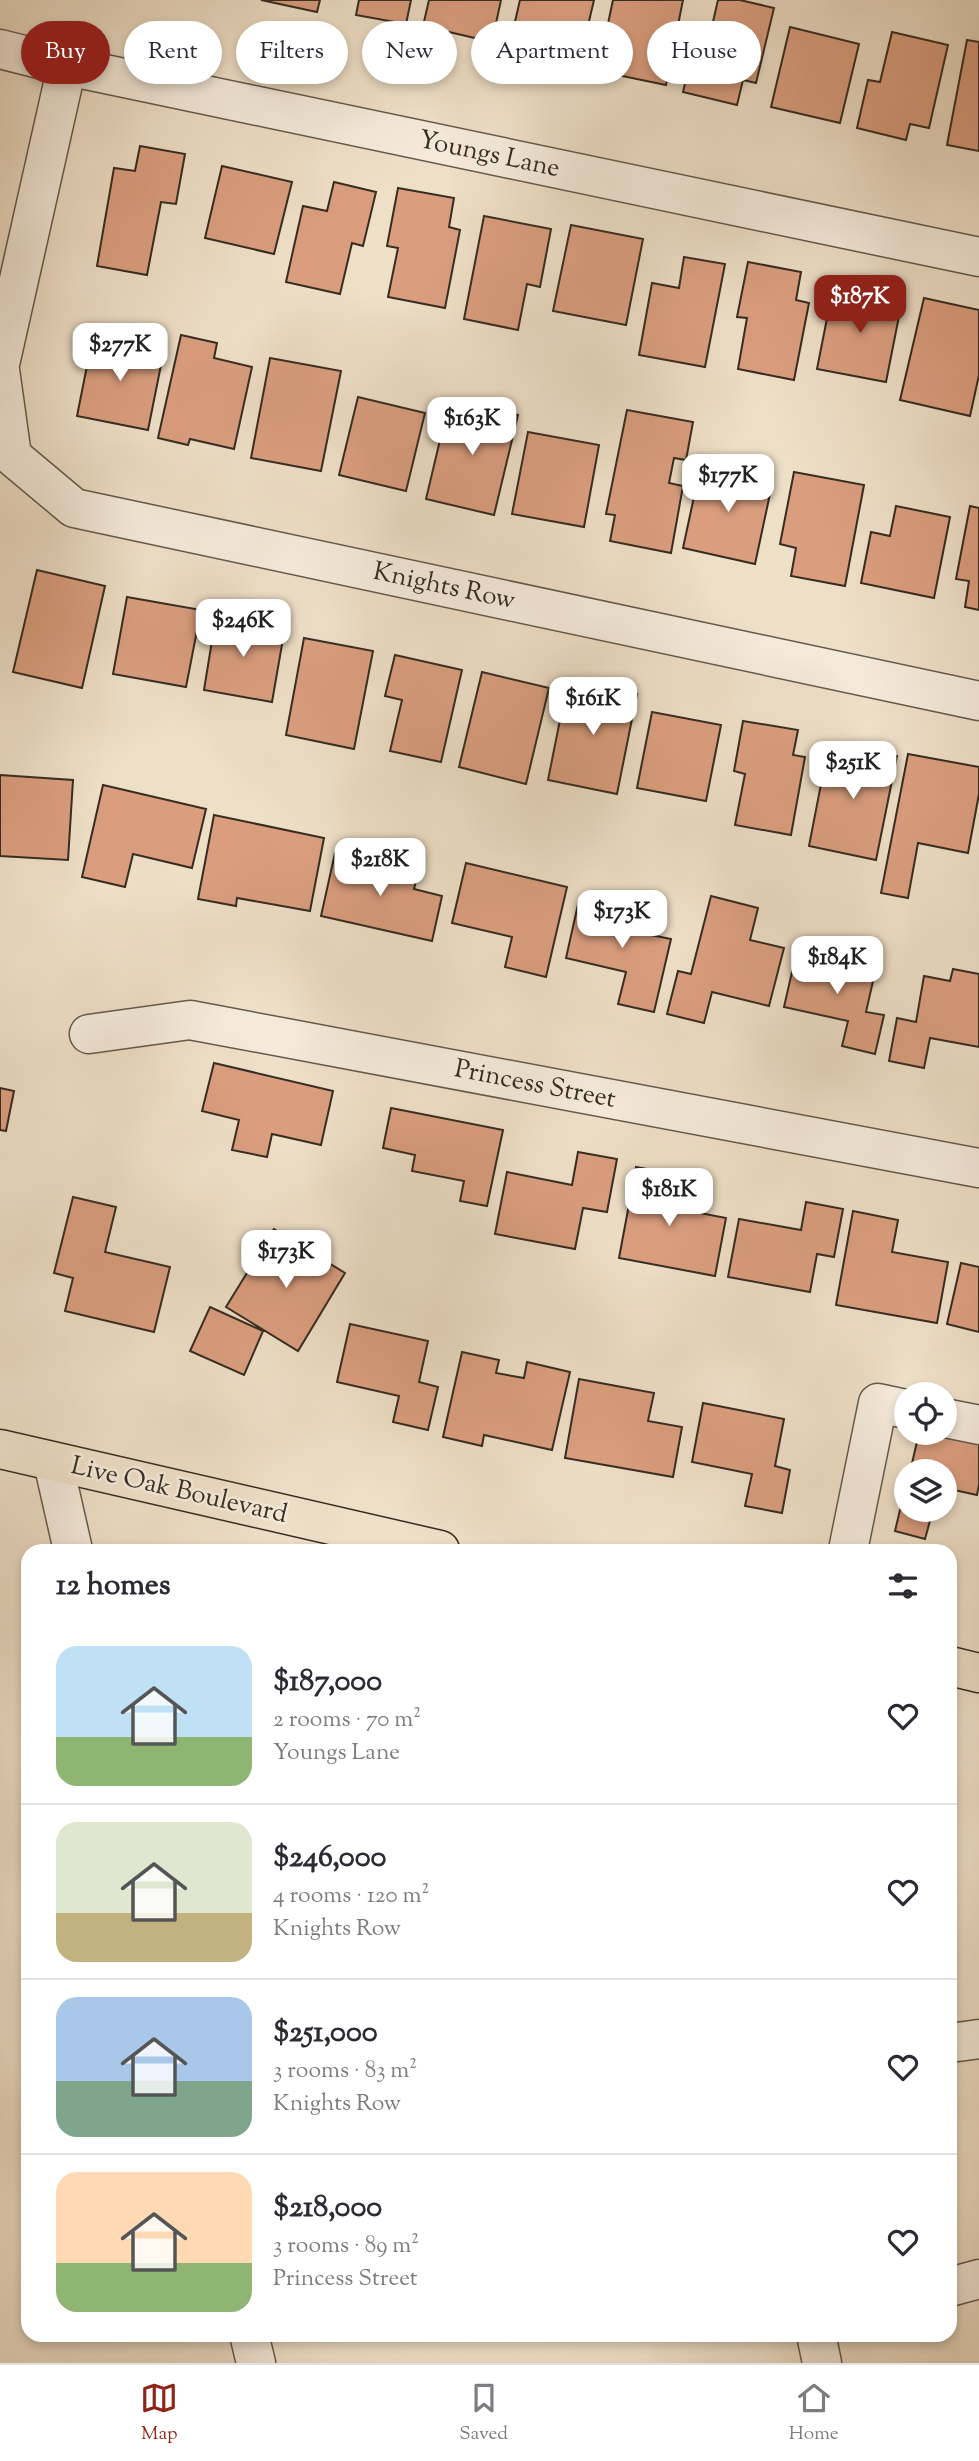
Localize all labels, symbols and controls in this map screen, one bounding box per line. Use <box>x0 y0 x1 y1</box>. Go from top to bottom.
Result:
chip: Buy <box>21 21 110 84</box>
chip: Rent <box>124 21 222 84</box>
chip: Filters <box>236 21 348 84</box>
chip: New <box>362 21 457 84</box>
chip: Apartment <box>471 21 633 84</box>
chip: House <box>647 21 761 84</box>
street label: Youngs Lane <box>415 122 563 188</box>
pin: $187K <box>811 276 909 335</box>
text: $187K <box>830 281 890 314</box>
pin: $277K <box>71 324 169 383</box>
text: $277K <box>89 329 151 362</box>
pin: $163K <box>423 398 521 457</box>
text: $163K <box>443 403 501 436</box>
pin: $177K <box>679 454 777 514</box>
text: $177K <box>698 460 758 493</box>
street label: Knights Row <box>369 554 519 620</box>
pin: $246K <box>194 600 292 659</box>
text: $246K <box>212 605 274 638</box>
pin: $161K <box>544 678 642 737</box>
text: $161K <box>565 683 621 716</box>
pin: $251K <box>804 742 902 801</box>
text: $251K <box>825 747 881 780</box>
pin: $218K <box>331 838 429 898</box>
text: $218K <box>351 844 410 877</box>
pin: $173K <box>573 890 671 950</box>
text: $173K <box>593 896 651 929</box>
pin: $184K <box>788 936 886 996</box>
text: $184K <box>807 942 867 975</box>
street label: Princess Street <box>451 1051 619 1119</box>
pin: $181K <box>620 1168 718 1228</box>
text: $181K <box>641 1174 697 1207</box>
pin: $173K <box>237 1230 335 1290</box>
text: $173K <box>257 1236 315 1269</box>
map controls <box>894 1382 957 1522</box>
button: locate <box>894 1382 957 1445</box>
street label: Live Oak Boulevard <box>67 1448 291 1534</box>
button: layers <box>894 1459 957 1522</box>
text: 12 homes <box>56 1565 171 1608</box>
icon: filters <box>884 1567 922 1605</box>
text: $187,000 <box>273 1661 382 1704</box>
icon: home <box>112 1674 196 1758</box>
icon: heart <box>884 1697 922 1735</box>
text: 2 rooms · 70 m² <box>273 1704 421 1737</box>
text: Youngs Lane <box>273 1737 400 1770</box>
text: $246,000 <box>273 1837 386 1880</box>
icon: home <box>112 1850 196 1934</box>
icon: heart <box>884 1873 922 1911</box>
text: 4 rooms · 120 m² <box>273 1880 429 1913</box>
text: Knights Row <box>273 1913 401 1946</box>
text: $251,000 <box>273 2012 378 2055</box>
icon: home <box>112 2025 196 2109</box>
icon: heart <box>884 2048 922 2086</box>
text: 3 rooms · 83 m² <box>273 2055 417 2088</box>
text: Knights Row <box>273 2088 401 2121</box>
text: $218,000 <box>273 2187 382 2230</box>
icon: home <box>112 2200 196 2284</box>
icon: heart <box>884 2223 922 2261</box>
text: 3 rooms · 89 m² <box>273 2230 419 2263</box>
text: Princess Street <box>273 2263 418 2296</box>
tab: Map <box>140 2379 178 2448</box>
tab: Saved <box>459 2379 508 2448</box>
tab: Home <box>789 2379 839 2448</box>

